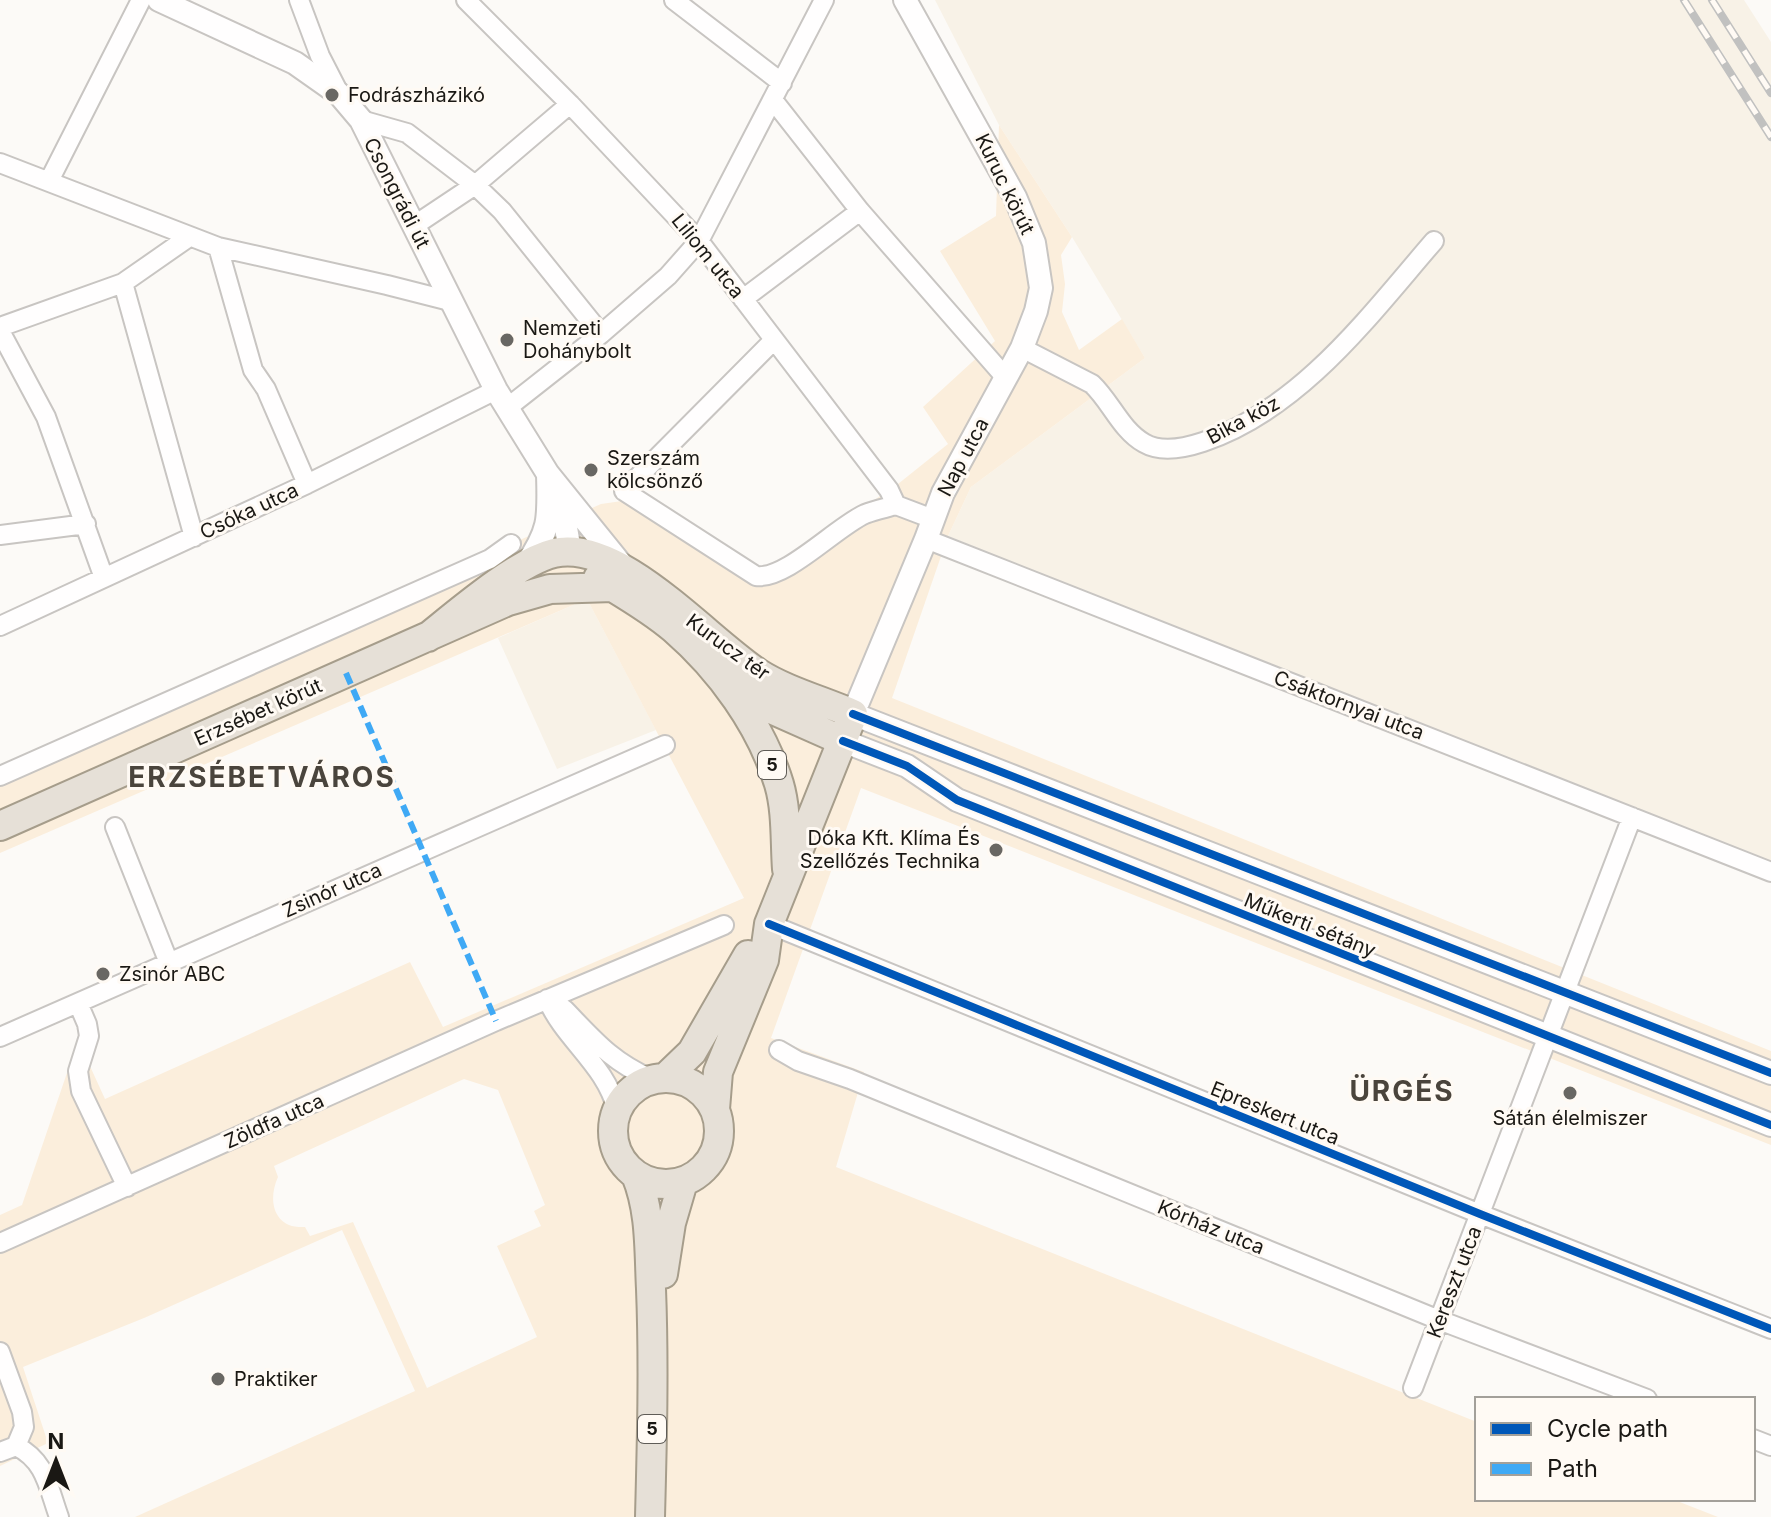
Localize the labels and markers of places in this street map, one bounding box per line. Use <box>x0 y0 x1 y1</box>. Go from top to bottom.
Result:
place label: Fodrászházikó <box>348 83 485 107</box>
marker: Fodrászházikó <box>323 86 341 104</box>
place label: Nemzeti Dohánybolt <box>523 316 632 363</box>
marker: Nemzeti Dohánybolt <box>498 331 516 349</box>
place label: Szerszám kölcsönző <box>607 446 703 493</box>
marker: Szerszám kölcsönző <box>582 461 600 479</box>
place label: Dóka Kft. Klíma És Szellőzés Technika <box>800 825 980 873</box>
marker: Dóka Kft. Klíma És Szellőzés Technika <box>987 841 1005 859</box>
place label: Zsinór ABC <box>119 962 225 986</box>
marker: Zsinór ABC <box>94 965 112 983</box>
marker: Sátán élelmiszer <box>1561 1084 1579 1102</box>
place label: Sátán élelmiszer <box>1492 1106 1648 1130</box>
place label: Praktiker <box>234 1367 318 1391</box>
marker: Praktiker <box>209 1370 227 1388</box>

